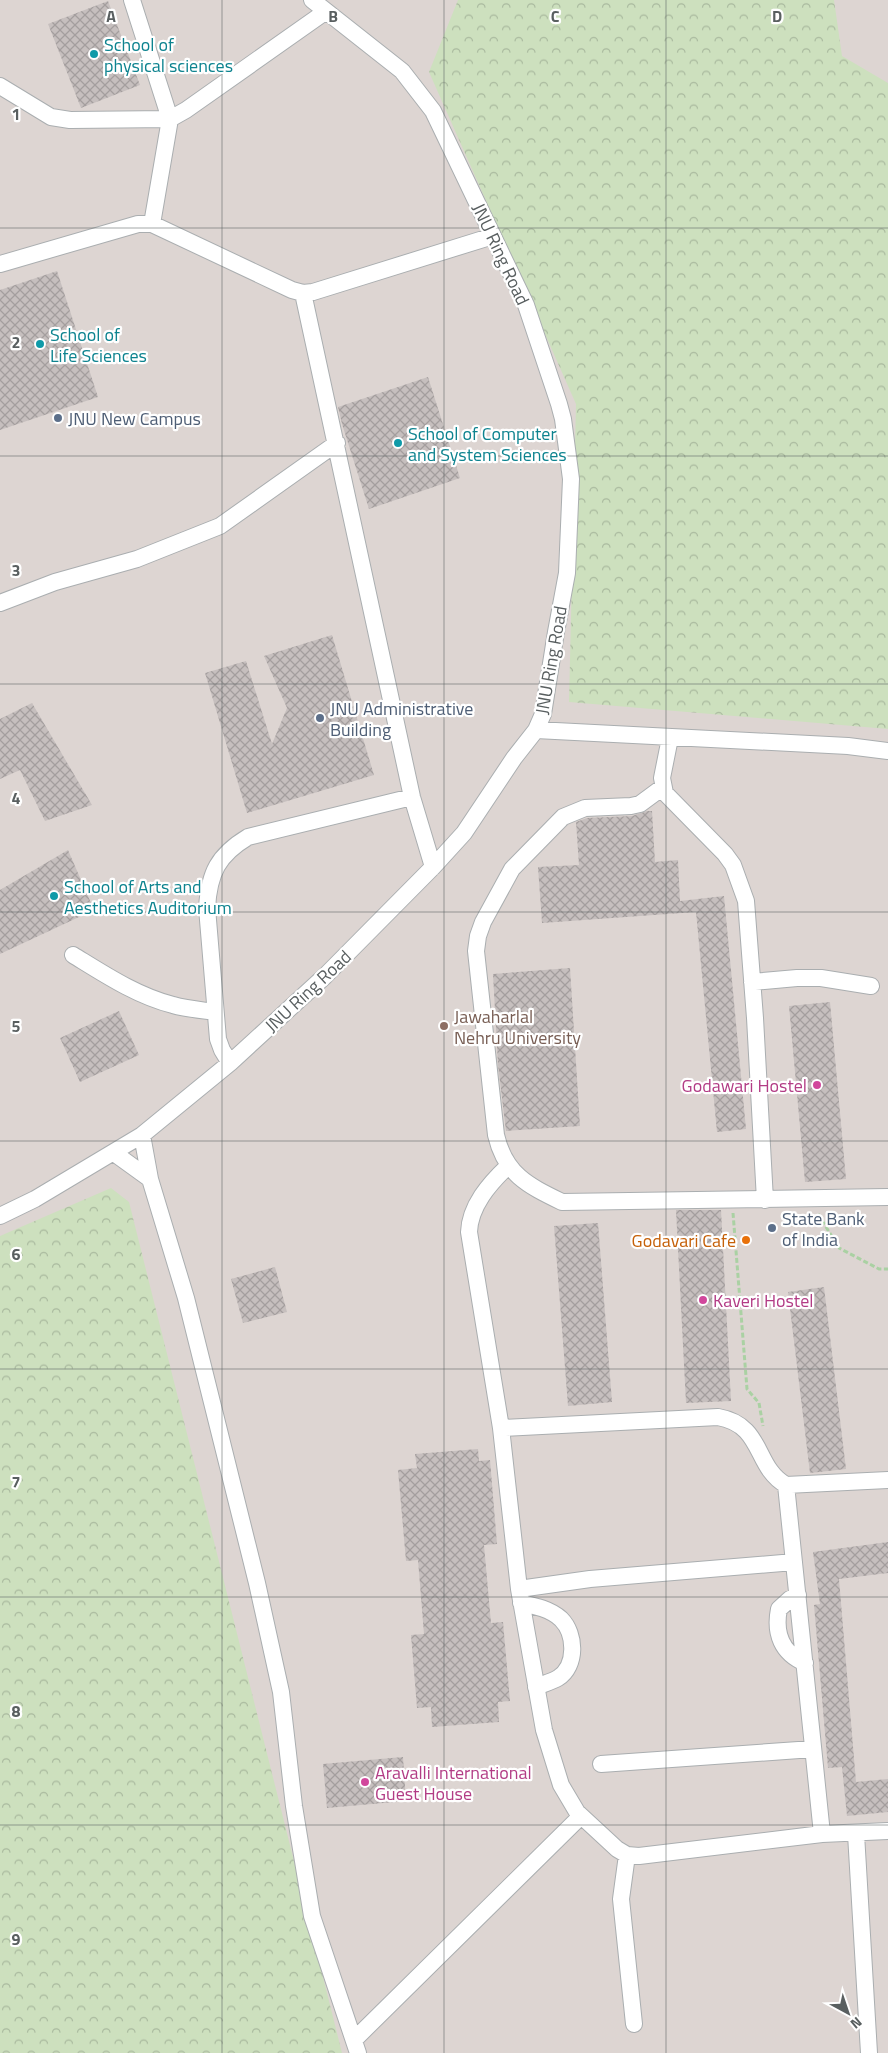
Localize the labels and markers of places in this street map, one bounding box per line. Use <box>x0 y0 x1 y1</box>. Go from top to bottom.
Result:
place label: School of physical sciences <box>104 31 233 79</box>
marker: School of physical sciences <box>88 48 100 60</box>
place label: School of Life Sciences <box>50 321 147 369</box>
marker: School of Life Sciences <box>34 338 46 350</box>
place label: JNU New Campus <box>68 405 201 432</box>
marker: JNU New Campus <box>52 412 64 424</box>
place label: School of Computer and System Sciences <box>408 420 567 468</box>
marker: School of Computer and System Sciences <box>392 437 404 449</box>
place label: JNU Administrative Building <box>330 695 473 743</box>
marker: JNU Administrative Building <box>314 712 326 724</box>
place label: School of Arts and Aesthetics Auditorium <box>64 873 232 921</box>
marker: School of Arts and Aesthetics Auditorium <box>48 890 60 902</box>
place label: Jawaharlal Nehru University <box>454 1003 581 1051</box>
marker: Jawaharlal Nehru University <box>438 1020 450 1032</box>
place label: Godawari Hostel <box>682 1072 807 1099</box>
marker: Godawari Hostel <box>811 1079 823 1091</box>
place label: State Bank of India <box>782 1205 865 1253</box>
marker: State Bank of India <box>766 1222 778 1234</box>
place label: Godavari Cafe <box>632 1227 736 1254</box>
marker: Godavari Cafe <box>740 1234 752 1246</box>
place label: Kaveri Hostel <box>713 1287 813 1314</box>
marker: Kaveri Hostel <box>697 1294 709 1306</box>
place label: Aravalli International Guest House <box>375 1759 532 1807</box>
marker: Aravalli International Guest House <box>359 1776 371 1788</box>

